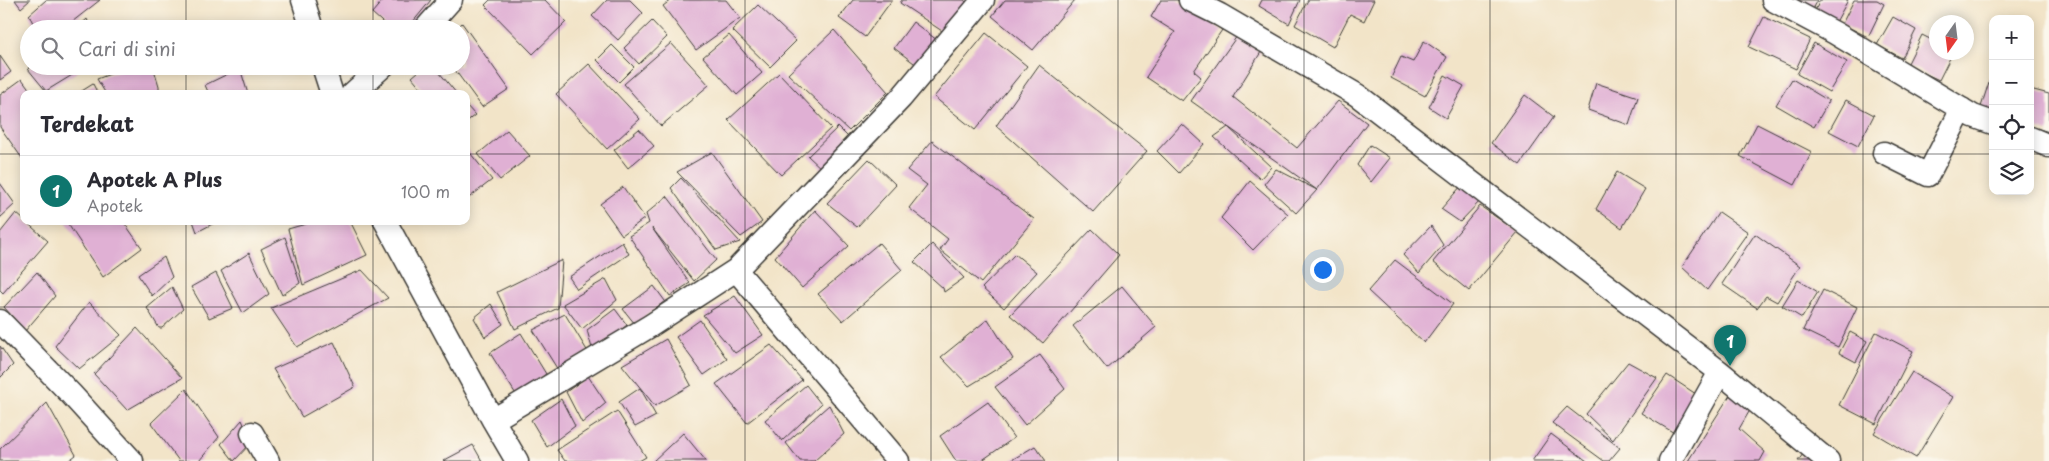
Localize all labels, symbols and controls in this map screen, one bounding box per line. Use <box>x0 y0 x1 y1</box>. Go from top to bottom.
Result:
north arrow <box>1929 15 1974 60</box>
map controls <box>1989 15 2034 195</box>
button: + <box>1989 15 2034 60</box>
search box <box>20 20 470 75</box>
icon: search <box>38 34 66 62</box>
text: Cari di sini <box>78 34 176 62</box>
button: − <box>1989 60 2034 105</box>
button: locate <box>1989 105 2034 150</box>
text: Terdekat <box>40 107 134 139</box>
button: layers <box>1989 150 2034 195</box>
text: Apotek A Plus <box>87 165 222 193</box>
text: 1 <box>52 179 60 203</box>
text: 100 m <box>401 179 450 203</box>
text: Apotek <box>87 193 143 217</box>
your location <box>1310 257 1336 283</box>
pin: 1 <box>1714 325 1746 366</box>

